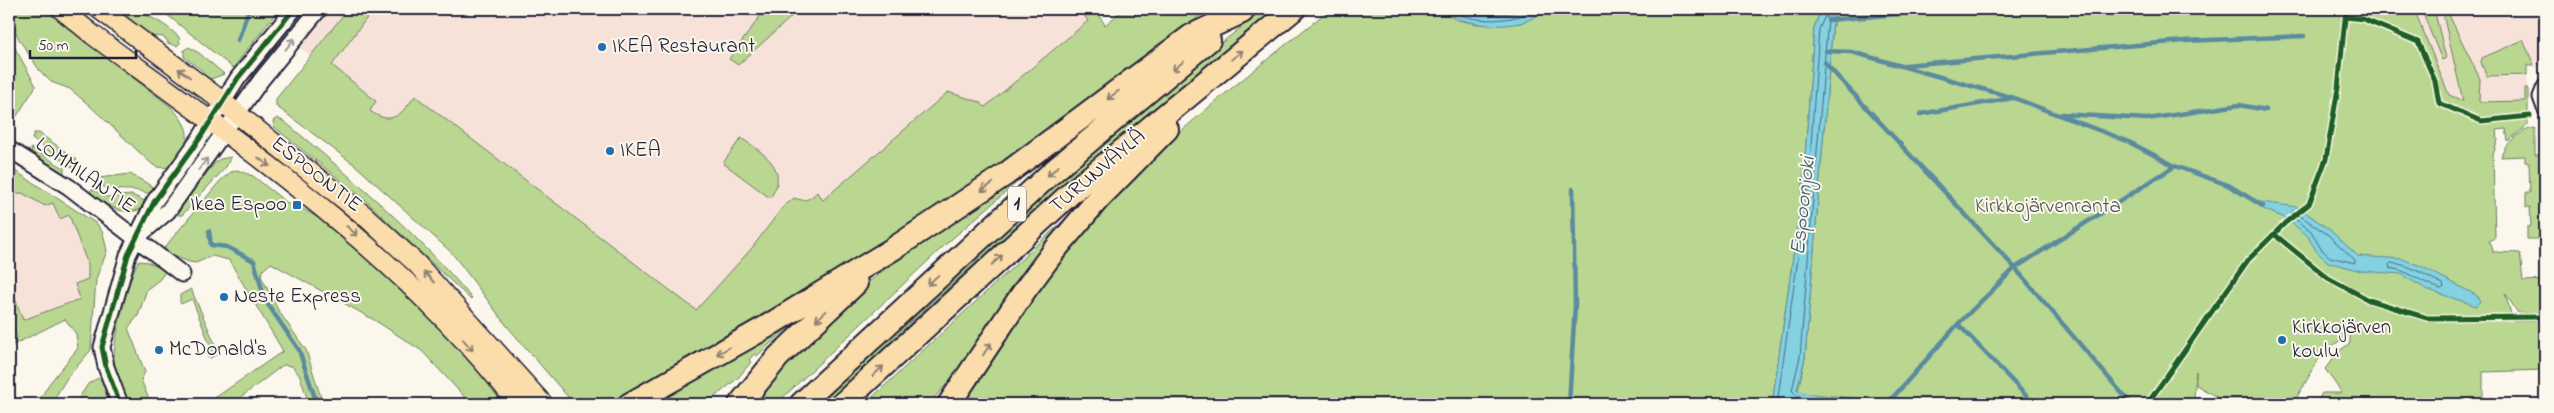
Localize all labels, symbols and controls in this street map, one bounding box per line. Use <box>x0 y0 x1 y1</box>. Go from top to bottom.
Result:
scale bar <box>30 28 136 60</box>
place label: IKEA Restaurant <box>612 32 755 62</box>
text: 50 m <box>38 35 69 57</box>
one-way arrow <box>285 38 296 51</box>
marker: IKEA Restaurant <box>596 41 608 53</box>
one-way arrow <box>1230 50 1243 61</box>
one-way arrow <box>1171 61 1184 72</box>
one-way arrow <box>177 68 191 78</box>
one-way arrow <box>1107 89 1120 100</box>
street label: TURUNVÄYLÄ <box>1043 123 1153 221</box>
street label: LOMMILANTIE <box>29 130 141 222</box>
street label: ESPOONTIE <box>264 130 368 220</box>
place label: IKEA <box>620 136 661 166</box>
marker: IKEA <box>604 145 616 157</box>
water label: Espoonjoki <box>1783 153 1825 257</box>
one-way arrow <box>257 157 271 167</box>
one-way arrow <box>197 158 208 171</box>
one-way arrow <box>1047 165 1060 177</box>
one-way arrow <box>980 182 994 192</box>
road number: 1 <box>1008 186 1026 222</box>
place label: Ikea Espoo <box>190 190 287 220</box>
park label: Kirkkojärvenranta <box>1975 192 2121 222</box>
marker: Ikea Espoo <box>291 199 303 211</box>
one-way arrow <box>345 226 358 237</box>
one-way arrow <box>990 254 1003 266</box>
one-way arrow <box>423 270 435 283</box>
one-way arrow <box>927 274 939 286</box>
place label: Neste Express <box>234 282 361 312</box>
marker: Neste Express <box>218 291 230 303</box>
one-way arrow <box>815 310 827 322</box>
place label: Kirkkojärven koulu <box>2292 313 2391 367</box>
marker: Kirkkojärven koulu <box>2276 334 2288 346</box>
place label: McDonald's <box>169 335 267 365</box>
one-way arrow <box>462 338 473 351</box>
one-way arrow <box>982 343 992 357</box>
marker: McDonald's <box>153 344 165 356</box>
one-way arrow <box>716 346 731 356</box>
one-way arrow <box>871 365 884 377</box>

